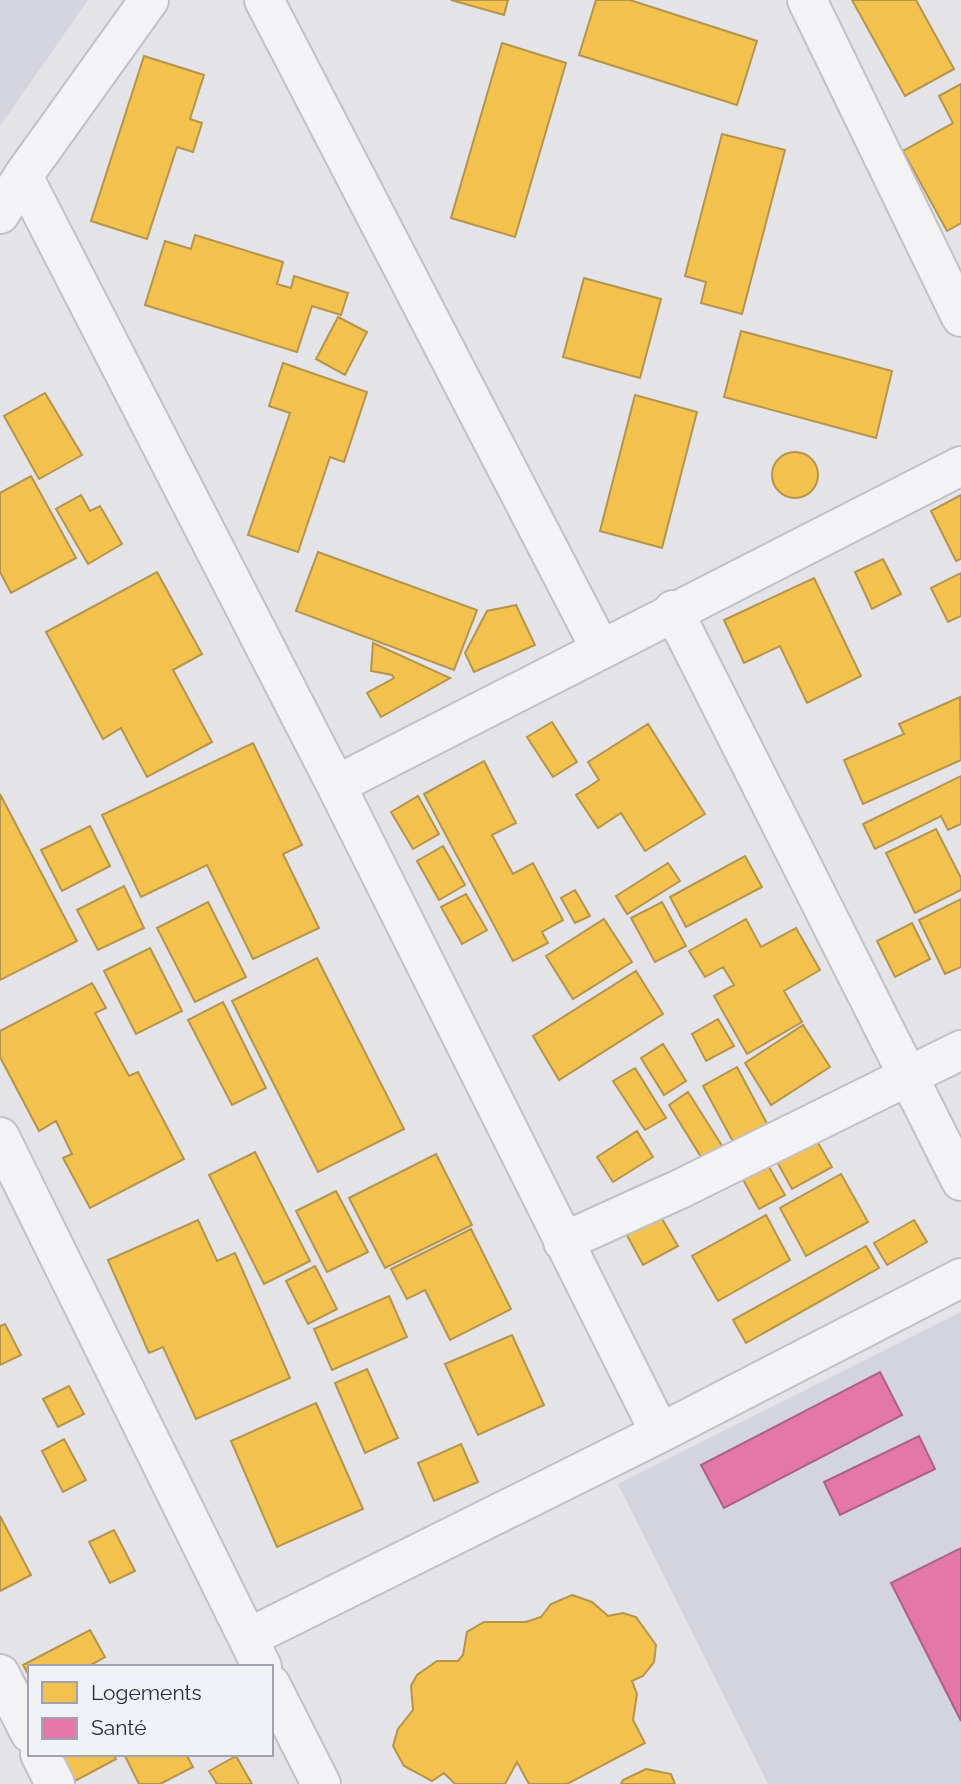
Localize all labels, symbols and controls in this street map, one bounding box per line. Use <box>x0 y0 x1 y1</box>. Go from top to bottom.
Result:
legend <box>28 1665 273 1756</box>
text: Logements <box>91 1680 202 1705</box>
text: Santé <box>91 1715 147 1740</box>

